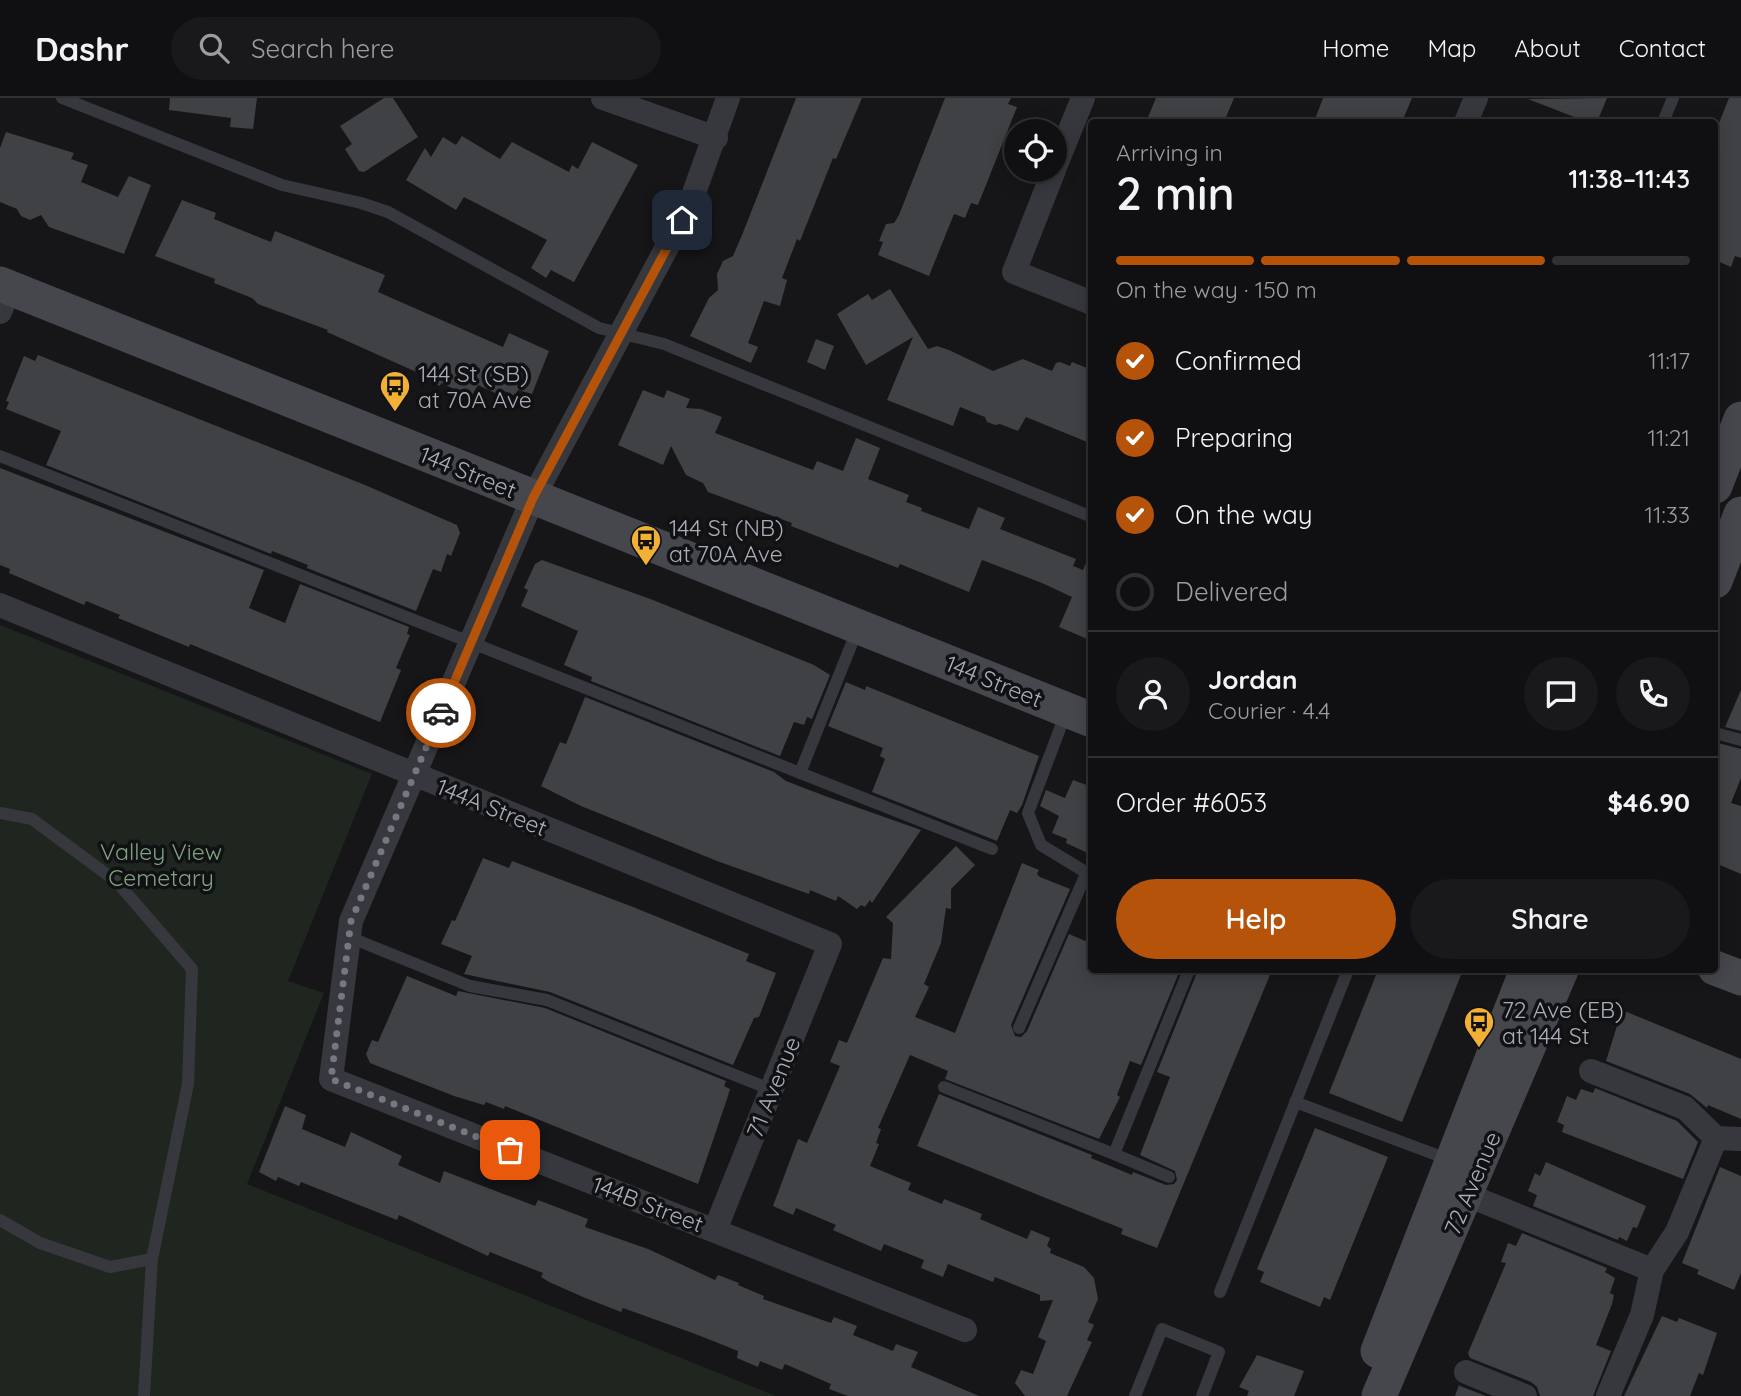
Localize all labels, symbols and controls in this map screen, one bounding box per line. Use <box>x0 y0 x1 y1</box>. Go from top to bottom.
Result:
search box <box>171 17 661 80</box>
text: Dashr <box>35 28 129 69</box>
icon: search <box>195 29 233 67</box>
text: Search here <box>251 32 394 65</box>
text: Home <box>1322 33 1389 63</box>
text: Map <box>1427 33 1476 63</box>
text: About <box>1514 33 1581 63</box>
text: Contact <box>1619 33 1706 63</box>
map controls <box>1004 119 1067 182</box>
button: locate <box>1004 119 1067 182</box>
text: Arriving in <box>1116 138 1223 167</box>
text: 11:38–11:43 <box>1569 162 1690 195</box>
text: 2 min <box>1116 164 1235 222</box>
pin <box>652 190 712 250</box>
icon: home <box>663 201 701 239</box>
text: On the way · 150 m <box>1116 275 1317 304</box>
icon: check <box>1116 342 1154 380</box>
text: Confirmed <box>1175 344 1302 377</box>
text: 11:17 <box>1648 346 1690 375</box>
place label: 144 St (SB) at 70A Ave <box>418 359 532 414</box>
bus stop icon: 144 St (SB) at 70A Ave <box>378 369 412 413</box>
icon: check <box>1116 419 1154 457</box>
text: Preparing <box>1175 421 1293 454</box>
text: 11:21 <box>1647 423 1690 452</box>
street label: 144 Street <box>415 440 521 505</box>
icon: check <box>1116 496 1154 534</box>
text: On the way <box>1175 498 1313 531</box>
text: 11:33 <box>1645 500 1690 529</box>
place label: 144 St (NB) at 70A Ave <box>669 513 784 568</box>
bus stop icon: 144 St (NB) at 70A Ave <box>629 523 663 567</box>
text: Delivered <box>1175 575 1288 608</box>
street label: 144 Street <box>941 649 1047 714</box>
button: person <box>1116 657 1190 731</box>
button: chat <box>1524 657 1598 731</box>
button: phone <box>1616 657 1690 731</box>
text: Jordan <box>1208 663 1297 696</box>
courier <box>406 678 476 748</box>
icon: car <box>422 694 460 732</box>
text: Courier · 4.4 <box>1208 696 1330 725</box>
street label: 144A Street <box>433 772 552 842</box>
text: Order #6053 <box>1116 786 1267 819</box>
text: $46.90 <box>1608 786 1690 819</box>
park label: Valley View Cemetary <box>100 837 222 892</box>
button: Help <box>1116 879 1396 959</box>
button: Share <box>1410 879 1690 959</box>
place label: 72 Ave (EB) at 144 St <box>1502 995 1624 1050</box>
bus stop icon: 72 Ave (EB) at 144 St <box>1462 1005 1496 1049</box>
street label: 71 Avenue <box>740 1032 806 1142</box>
pin <box>480 1120 540 1180</box>
street label: 72 Avenue <box>1437 1127 1507 1239</box>
icon: bag <box>491 1131 529 1169</box>
street label: 144B Street <box>588 1170 708 1238</box>

